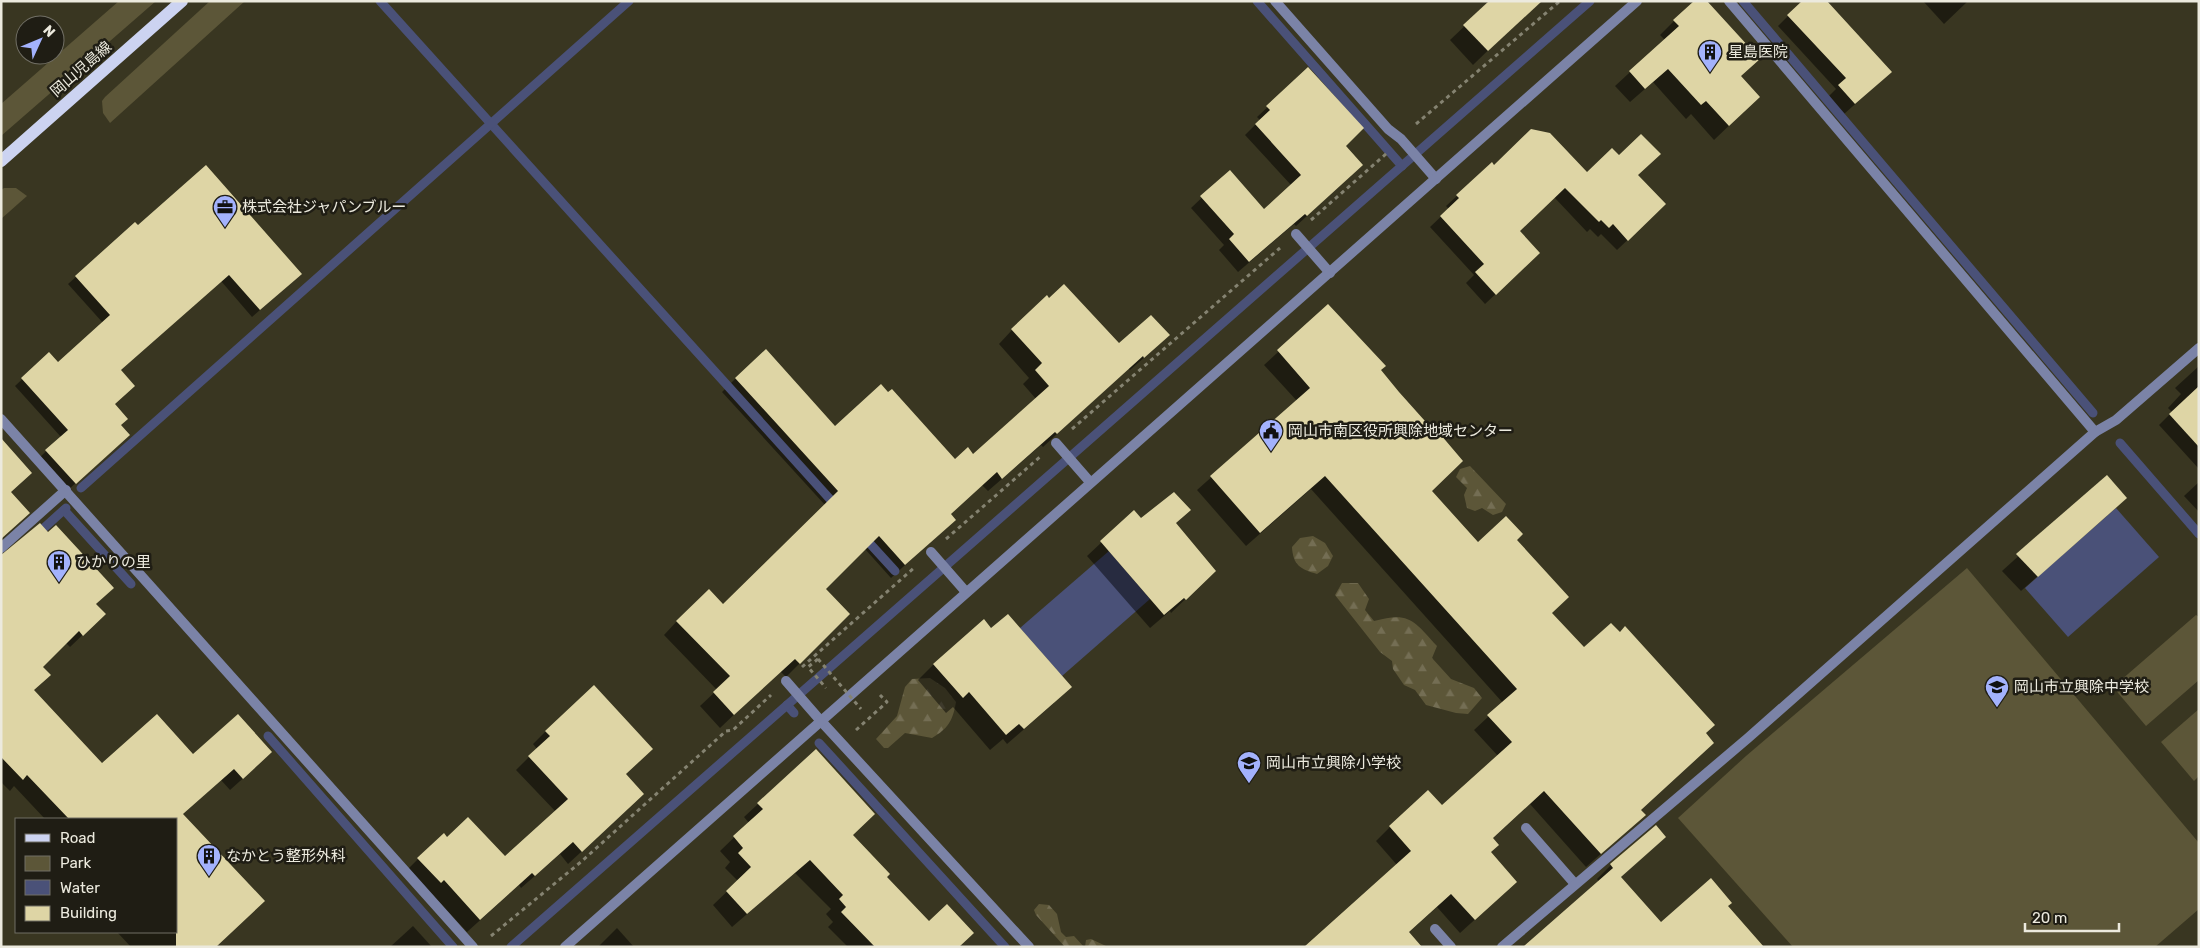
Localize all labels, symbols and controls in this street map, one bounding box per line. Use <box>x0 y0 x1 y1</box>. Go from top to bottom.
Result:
north arrow <box>15 15 65 65</box>
text: N <box>39 22 59 41</box>
street label: 岡山児島線 <box>47 38 115 100</box>
building icon: 星島医院 <box>1697 39 1723 73</box>
place label: 星島医院 <box>1728 43 1788 61</box>
office icon: 株式会社ジャパンブルー <box>212 194 238 228</box>
place label: 株式会社ジャパンブルー <box>242 198 407 216</box>
public building icon: 岡山市南区役所興除地域センター <box>1258 418 1284 452</box>
place label: 岡山市南区役所興除地域センター <box>1288 422 1513 440</box>
building icon: ひかりの里 <box>46 549 72 583</box>
place label: ひかりの里 <box>76 553 151 571</box>
school or university icon: 岡山市立興除中学校 <box>1984 674 2010 708</box>
place label: 岡山市立興除中学校 <box>2014 678 2149 696</box>
school or university icon: 岡山市立興除小学校 <box>1236 750 1262 784</box>
place label: 岡山市立興除小学校 <box>1266 754 1401 772</box>
legend <box>15 818 178 933</box>
text: Road <box>60 829 96 847</box>
building icon: なかとう整形外科 <box>196 843 222 877</box>
place label: なかとう整形外科 <box>226 847 346 865</box>
text: Park <box>60 854 91 872</box>
text: Water <box>60 879 100 897</box>
scale bar <box>2025 900 2119 932</box>
text: Building <box>60 904 117 922</box>
text: 20 m <box>2032 909 2067 927</box>

